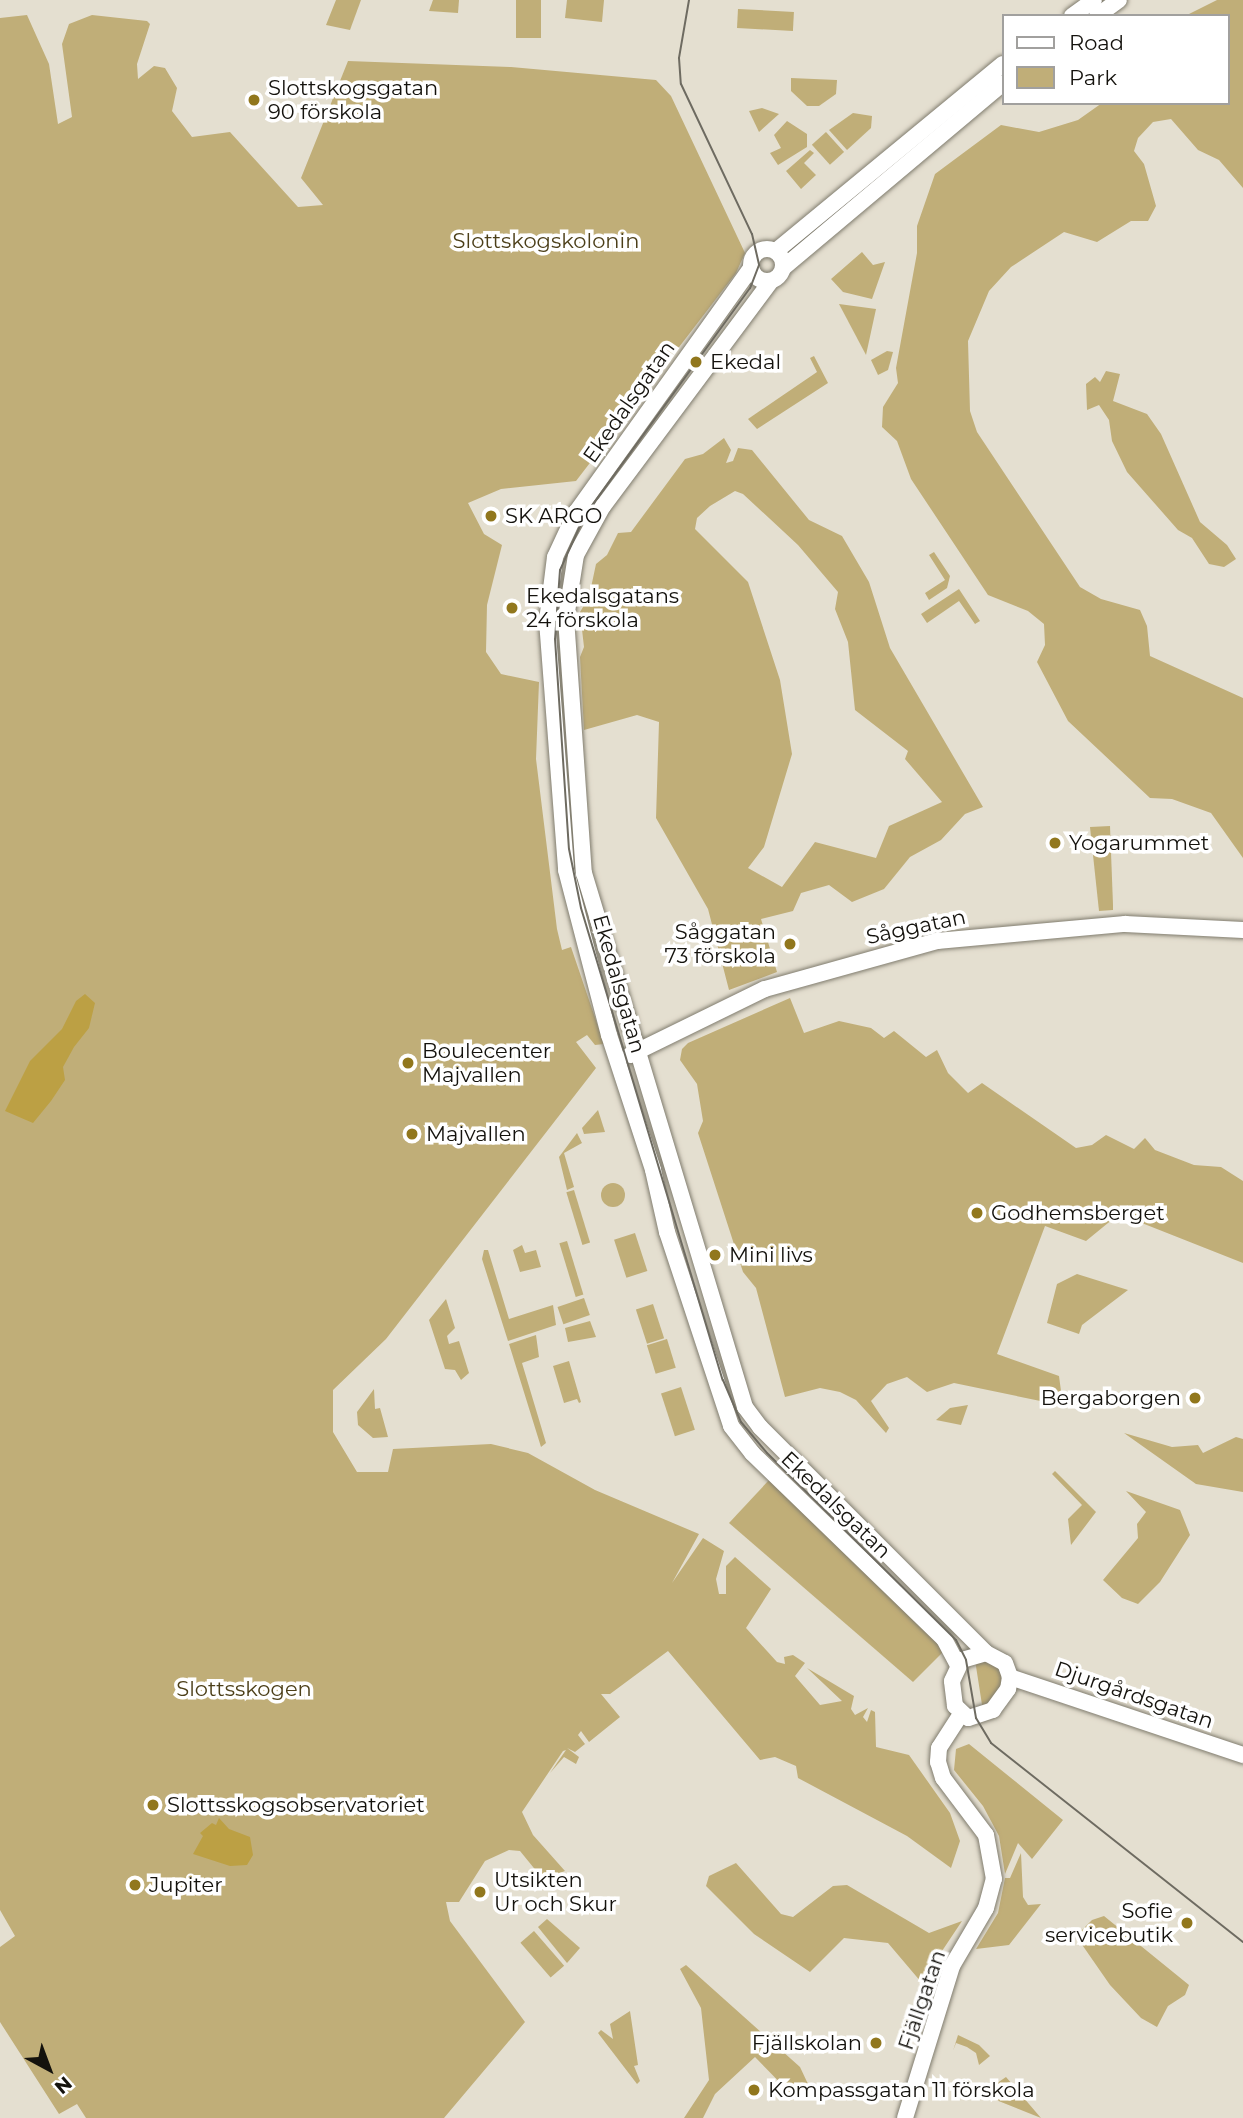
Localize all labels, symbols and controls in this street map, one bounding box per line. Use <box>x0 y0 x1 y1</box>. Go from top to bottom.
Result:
legend <box>1002 14 1229 105</box>
text: Road <box>1069 30 1124 55</box>
text: Park <box>1069 65 1117 90</box>
place label: Slottskogsgatan 90 förskola <box>268 75 438 125</box>
marker: Slottskogsgatan 90 förskola <box>246 92 262 108</box>
park label: Slottskogskolonin <box>453 228 639 254</box>
street label: Ekedalsgatan <box>578 336 680 468</box>
place label: Ekedal <box>710 349 781 375</box>
marker: Ekedal <box>688 354 704 370</box>
place label: SK ARGO <box>505 503 602 529</box>
marker: SK ARGO <box>483 508 499 524</box>
place label: Ekedalsgatans 24 förskola <box>526 583 679 633</box>
marker: Ekedalsgatans 24 förskola <box>504 600 520 616</box>
place label: Yogarummet <box>1069 830 1209 856</box>
marker: Yogarummet <box>1047 835 1063 851</box>
street label: Såggatan <box>864 904 968 950</box>
street label: Ekedalsgatan <box>587 912 651 1056</box>
place label: Såggatan 73 förskola <box>664 919 776 969</box>
marker: Såggatan 73 förskola <box>782 936 798 952</box>
place label: Boulecenter Majvallen <box>422 1038 551 1088</box>
marker: Boulecenter Majvallen <box>400 1055 416 1071</box>
place label: Majvallen <box>426 1121 526 1147</box>
marker: Majvallen <box>404 1126 420 1142</box>
place label: Godhemsberget <box>991 1200 1165 1226</box>
marker: Godhemsberget <box>969 1205 985 1221</box>
place label: Mini livs <box>729 1242 813 1268</box>
marker: Mini livs <box>707 1247 723 1263</box>
place label: Bergaborgen <box>1041 1385 1181 1411</box>
marker: Bergaborgen <box>1187 1390 1203 1406</box>
street label: Ekedalsgatan <box>776 1446 896 1564</box>
street label: Djurgårdsgatan <box>1051 1656 1217 1734</box>
park label: Slottsskogen <box>176 1676 312 1702</box>
place label: Slottsskogsobservatoriet <box>167 1792 425 1818</box>
marker: Slottsskogsobservatoriet <box>145 1797 161 1813</box>
place label: Utsikten Ur och Skur <box>494 1867 617 1917</box>
place label: Jupiter <box>149 1872 223 1898</box>
marker: Jupiter <box>127 1877 143 1893</box>
marker: Utsikten Ur och Skur <box>472 1884 488 1900</box>
place label: Sofie servicebutik <box>1045 1898 1173 1948</box>
marker: Sofie servicebutik <box>1179 1915 1195 1931</box>
street label: Fjällgatan <box>893 1947 951 2053</box>
place label: Fjällskolan <box>752 2030 862 2056</box>
north arrow <box>14 2034 84 2104</box>
marker: Fjällskolan <box>868 2035 884 2051</box>
text: N <box>50 2072 76 2099</box>
place label: Kompassgatan 11 förskola <box>768 2077 1035 2103</box>
marker: Kompassgatan 11 förskola <box>746 2082 762 2098</box>

